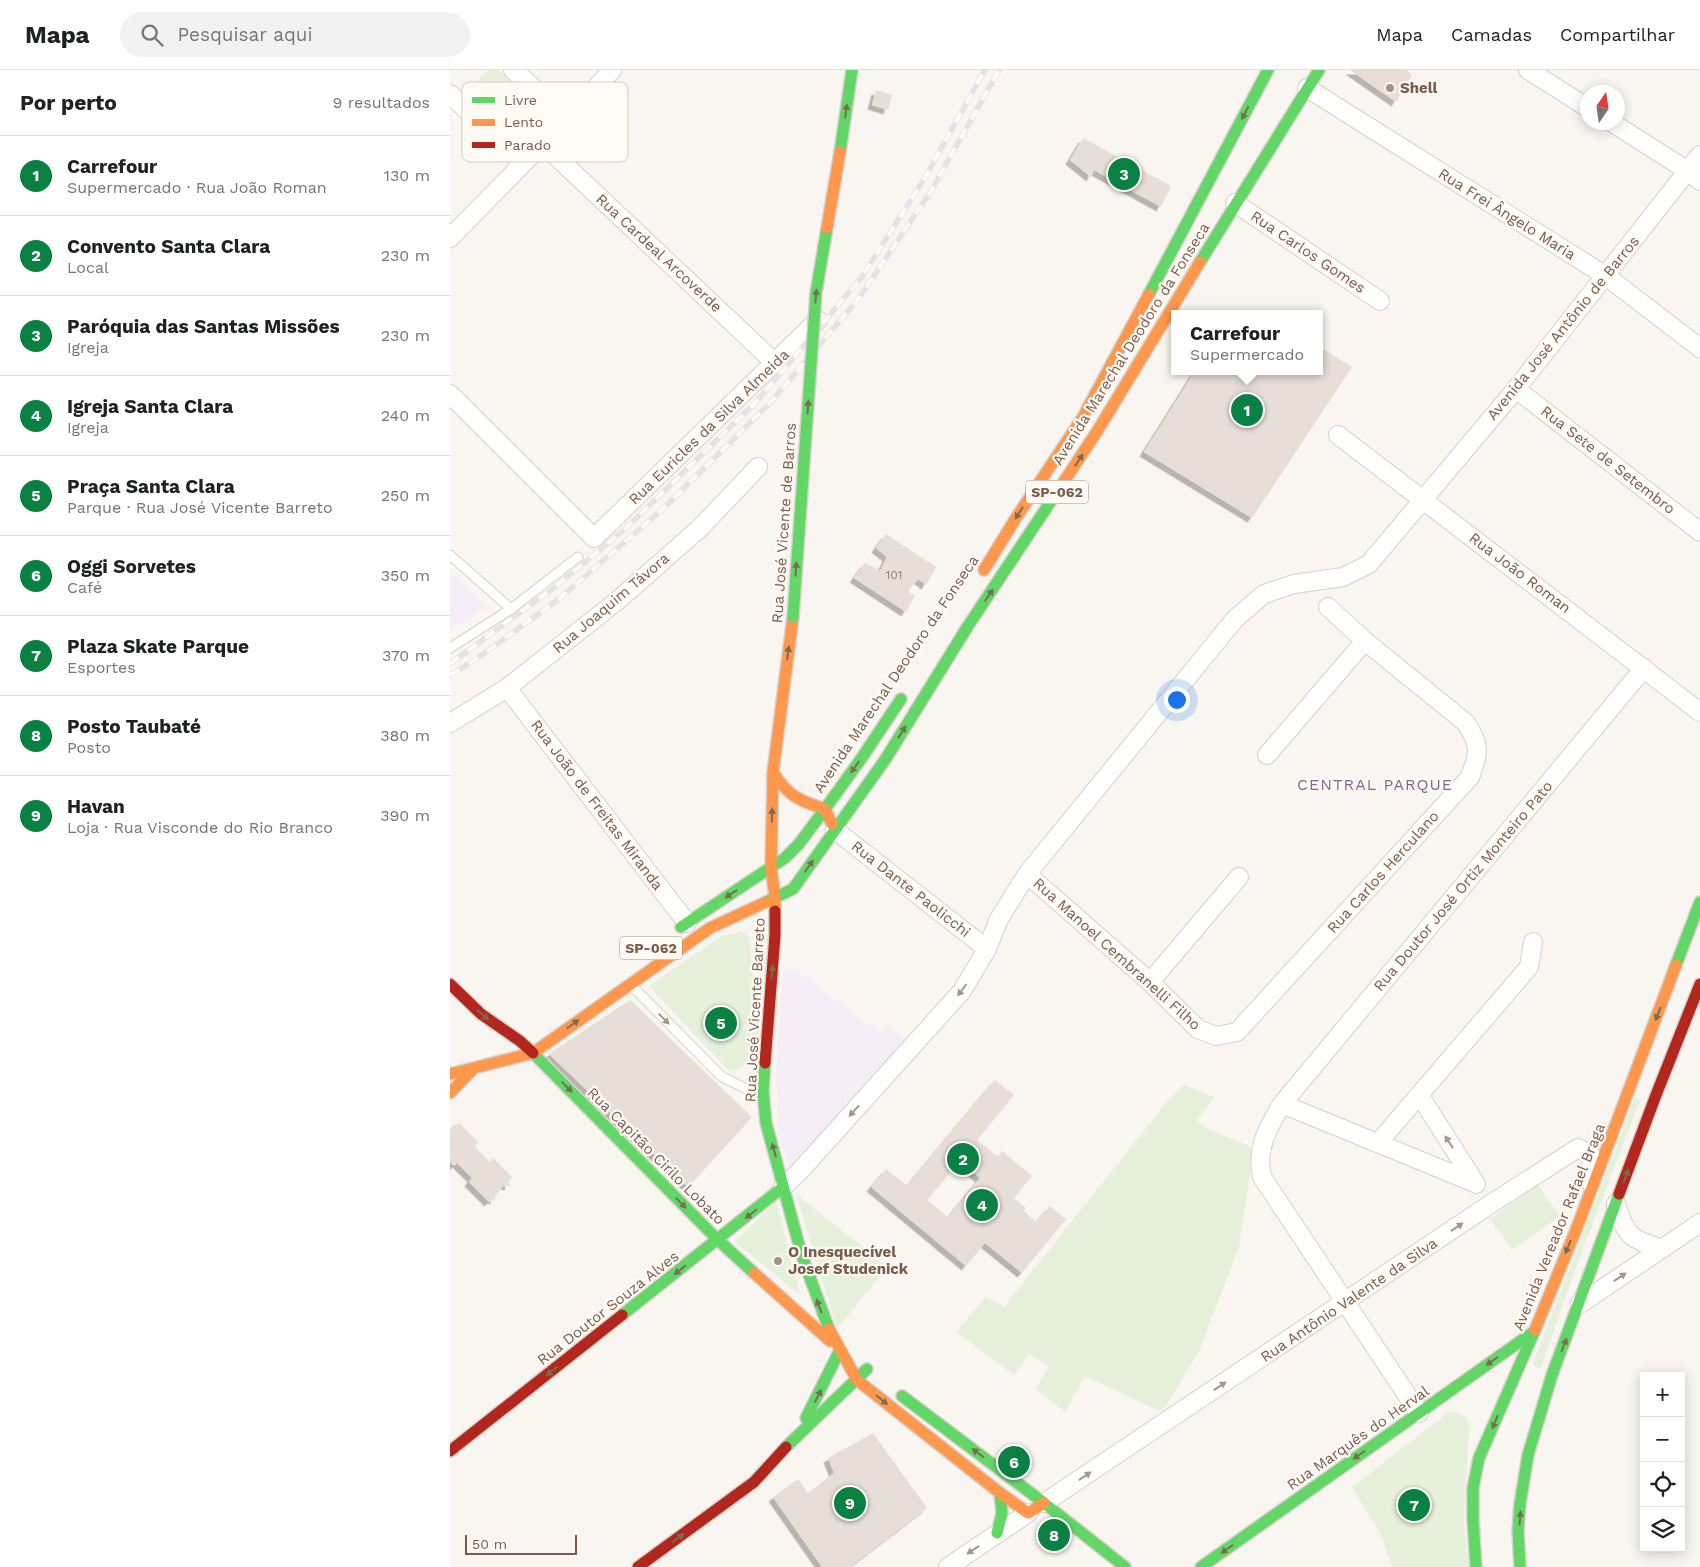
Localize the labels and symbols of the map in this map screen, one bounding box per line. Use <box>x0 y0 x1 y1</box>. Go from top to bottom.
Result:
place label: Shell <box>1400 79 1438 97</box>
legend <box>462 82 628 162</box>
marker: Shell <box>1384 82 1396 94</box>
north arrow <box>1580 85 1625 130</box>
text: Livre <box>504 92 537 108</box>
one-way arrow <box>842 103 850 119</box>
one-way arrow <box>1241 106 1249 120</box>
text: Lento <box>504 114 543 130</box>
text: Parado <box>504 137 551 153</box>
pin: 3 <box>1108 155 1140 193</box>
street label: Rua Frei Ângelo Maria <box>1435 164 1579 264</box>
street label: Rua Cardeal Arcoverde <box>592 190 726 316</box>
street label: Rua Carlos Gomes <box>1247 207 1369 297</box>
street label: Avenida Marechal Deodoro da Fonseca <box>1049 219 1214 469</box>
street label: Avenida José Antônio de Barros <box>1483 232 1643 424</box>
one-way arrow <box>812 288 820 304</box>
street label: Rua Euricles da Silva Almeida <box>625 345 793 508</box>
pin: 1 <box>1231 391 1263 429</box>
one-way arrow <box>804 398 812 414</box>
street label: Rua Sete de Setembro <box>1537 402 1679 518</box>
street label: Rua José Vicente de Barros <box>768 422 800 624</box>
one-way arrow <box>1074 453 1084 466</box>
road number: SP-062 <box>1026 481 1088 504</box>
one-way arrow <box>1014 506 1024 520</box>
street label: Rua João Roman <box>1466 529 1574 617</box>
street label: Rua Joaquim Távora <box>549 549 673 657</box>
street label: Avenida Marechal Deodoro da Fonseca <box>810 551 983 796</box>
one-way arrow <box>793 560 801 576</box>
house number: 101 <box>886 568 902 582</box>
one-way arrow <box>984 588 993 602</box>
one-way arrow <box>784 645 792 661</box>
your location <box>1164 687 1190 713</box>
street label: Rua João de Freitas Miranda <box>527 716 667 894</box>
one-way arrow <box>897 726 907 739</box>
one-way arrow <box>851 761 861 774</box>
district label: CENTRAL PARQUE <box>1297 775 1453 794</box>
street label: Rua Doutor José Ortiz Monteiro Pato <box>1370 777 1556 995</box>
one-way arrow <box>768 807 776 823</box>
street label: Rua Carlos Herculano <box>1323 807 1443 937</box>
street label: Rua Dante Paolicchi <box>848 837 974 941</box>
one-way arrow <box>804 859 814 873</box>
street label: Rua Manoel Cembranelli Filho <box>1030 874 1204 1034</box>
one-way arrow <box>724 889 737 899</box>
street label: Rua José Vicente Barreto <box>741 917 769 1103</box>
road number: SP-062 <box>620 936 682 960</box>
one-way arrow <box>768 964 776 980</box>
one-way arrow <box>957 983 967 997</box>
pin: 5 <box>705 1004 737 1042</box>
one-way arrow <box>1654 1006 1661 1021</box>
one-way arrow <box>476 1010 489 1021</box>
one-way arrow <box>658 1013 670 1025</box>
one-way arrow <box>566 1019 579 1029</box>
one-way arrow <box>561 1081 573 1093</box>
street label: Rua Capitão Cirilo Lobato <box>583 1083 729 1229</box>
one-way arrow <box>848 1105 859 1118</box>
street label: Avenida Vereador Rafael Braga <box>1509 1120 1609 1333</box>
one-way arrow <box>1444 1135 1454 1148</box>
pin: 2 <box>947 1140 979 1178</box>
one-way arrow <box>769 1143 777 1158</box>
one-way arrow <box>1622 1168 1630 1183</box>
pin: 4 <box>966 1186 998 1224</box>
one-way arrow <box>675 1197 687 1209</box>
one-way arrow <box>745 1208 758 1219</box>
one-way arrow <box>1450 1222 1463 1232</box>
street label: Rua Antônio Valente da Silva <box>1257 1234 1441 1366</box>
one-way arrow <box>1564 1240 1572 1254</box>
place label: O Inesquecível Josef Studenick <box>788 1243 909 1278</box>
street label: Rua Doutor Souza Alves <box>534 1247 682 1369</box>
marker: O Inesquecível Josef Studenick <box>772 1255 784 1267</box>
one-way arrow <box>674 1265 687 1276</box>
one-way arrow <box>1613 1272 1627 1282</box>
one-way arrow <box>815 1299 822 1314</box>
one-way arrow <box>1560 1337 1568 1352</box>
one-way arrow <box>1486 1356 1499 1366</box>
one-way arrow <box>546 1365 559 1376</box>
one-way arrow <box>1213 1381 1227 1391</box>
street label: Rua Marquês do Herval <box>1283 1382 1433 1494</box>
one-way arrow <box>814 1388 822 1403</box>
one-way arrow <box>875 1394 888 1405</box>
one-way arrow <box>1491 1415 1499 1430</box>
pin: 6 <box>998 1443 1030 1481</box>
one-way arrow <box>971 1448 985 1458</box>
one-way arrow <box>1353 1450 1366 1460</box>
one-way arrow <box>1078 1472 1092 1481</box>
pin: 9 <box>834 1484 866 1522</box>
pin: 7 <box>1398 1486 1430 1524</box>
one-way arrow <box>1516 1510 1524 1526</box>
pin: 8 <box>1038 1516 1070 1554</box>
scale bar <box>465 1532 578 1555</box>
one-way arrow <box>671 1533 685 1543</box>
one-way arrow <box>1221 1543 1234 1554</box>
one-way arrow <box>966 1545 980 1555</box>

